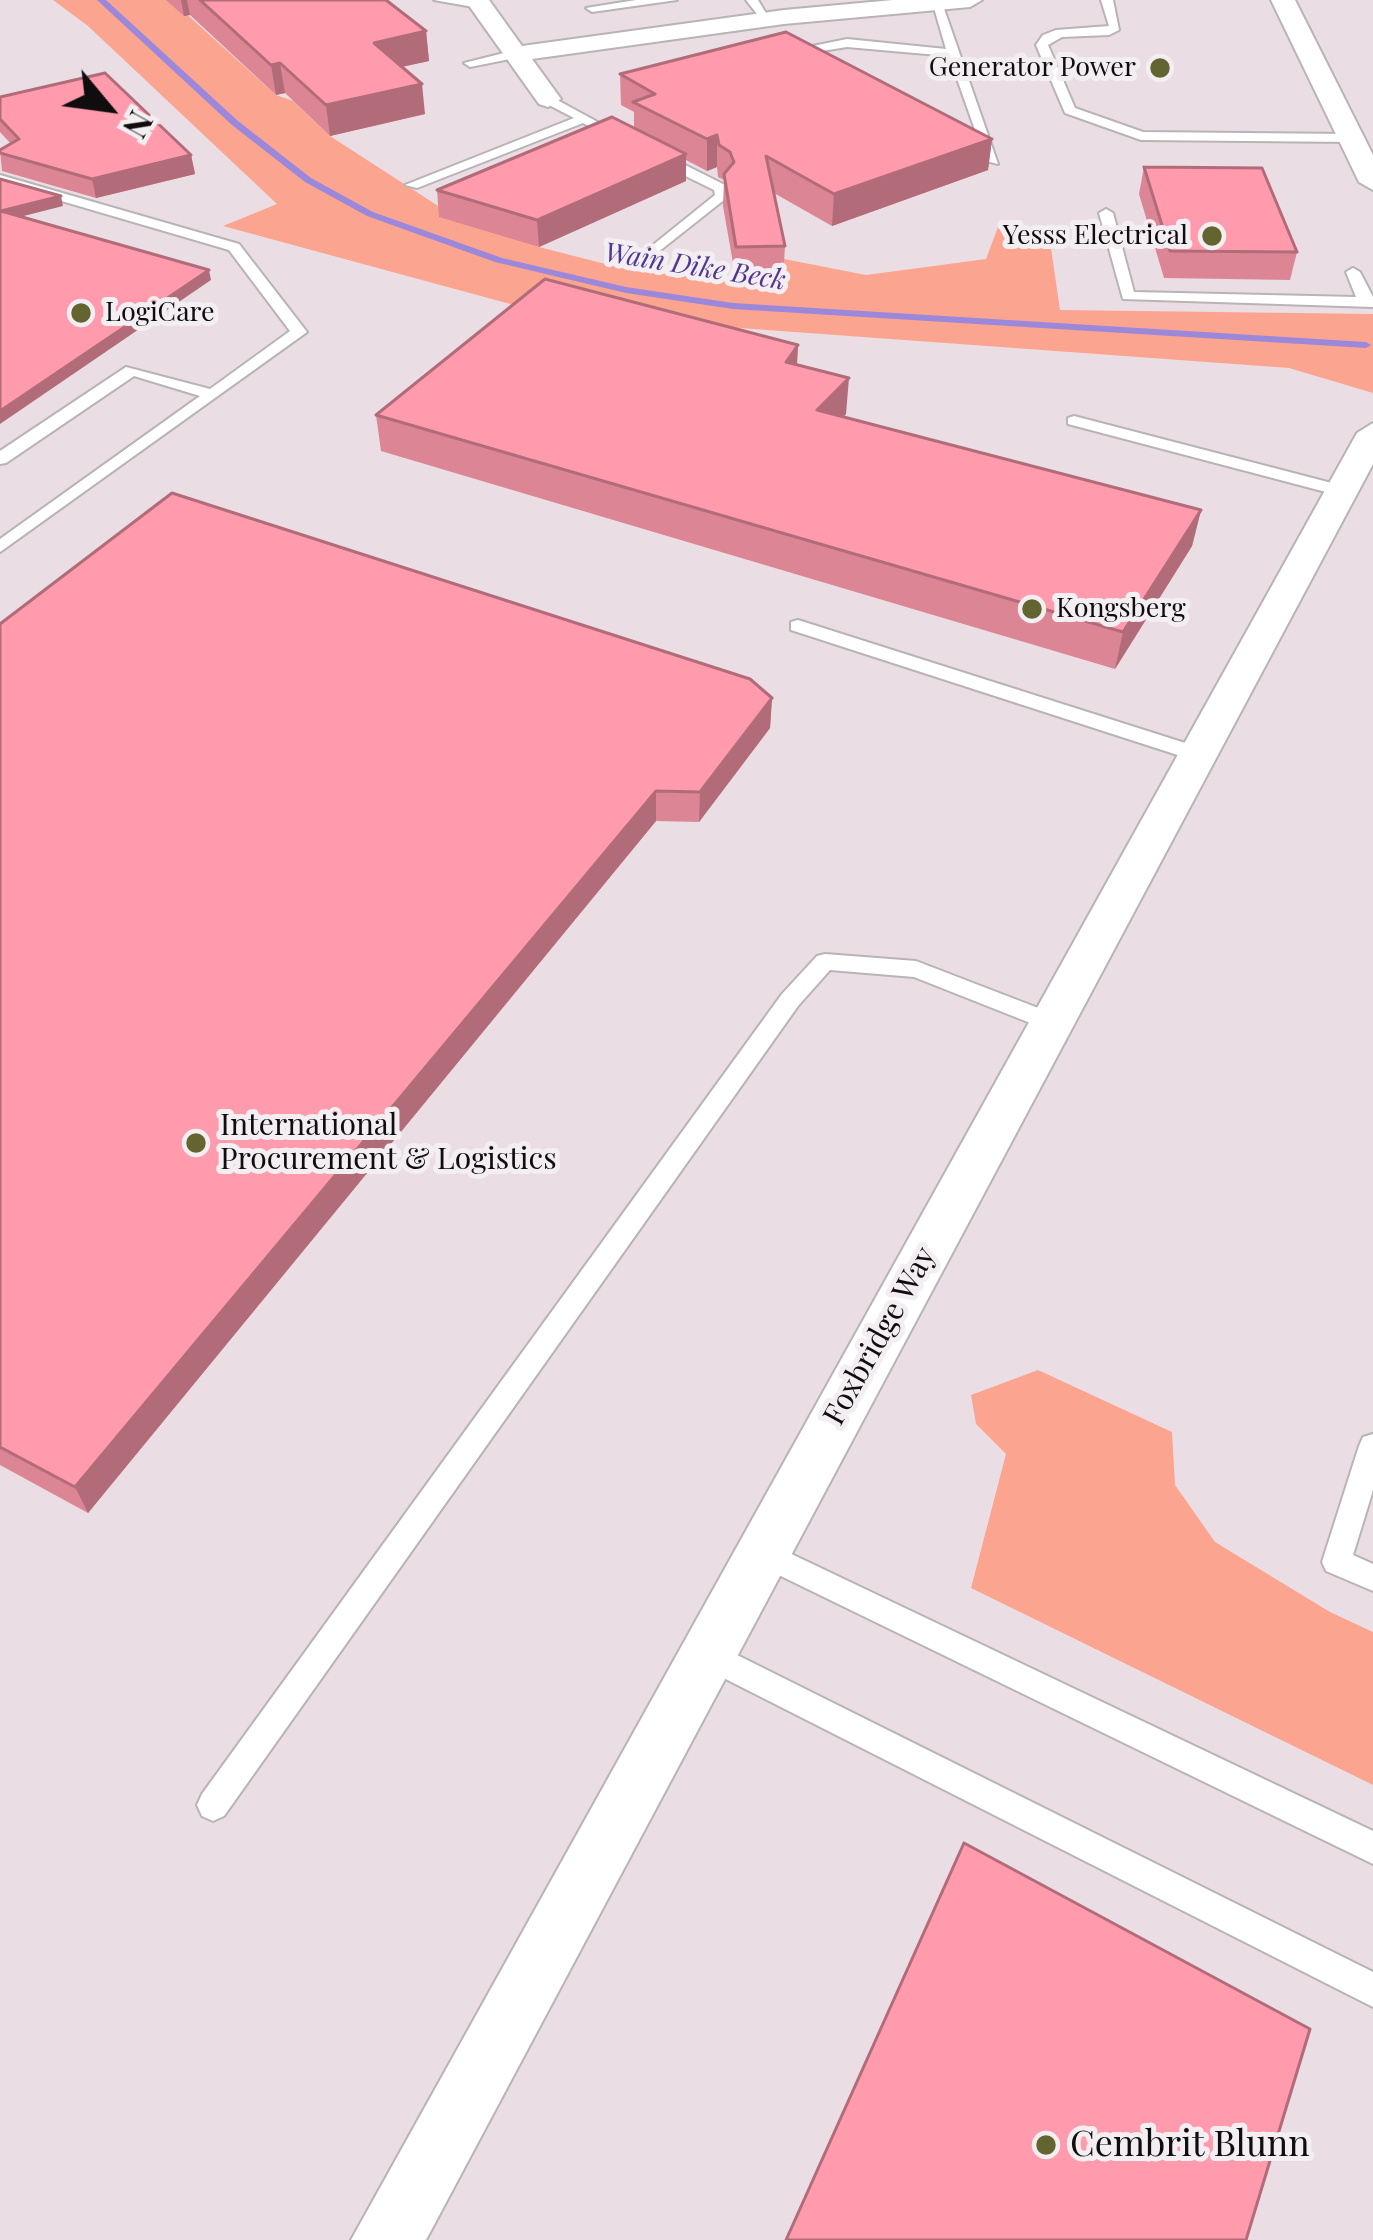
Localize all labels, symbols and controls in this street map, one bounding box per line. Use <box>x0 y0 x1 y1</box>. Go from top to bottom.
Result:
north arrow <box>48 48 168 168</box>
place label: Generator Power <box>929 52 1136 84</box>
marker: Generator Power <box>1147 55 1173 81</box>
text: N <box>114 104 165 147</box>
place label: Yesss Electrical <box>1003 220 1188 252</box>
marker: Yesss Electrical <box>1199 223 1225 249</box>
water label: Wain Dike Beck <box>602 237 788 297</box>
place label: LogiCare <box>105 297 215 329</box>
marker: LogiCare <box>68 300 94 326</box>
place label: Kongsberg <box>1056 593 1186 625</box>
marker: Kongsberg <box>1019 596 1045 622</box>
place label: International Procurement & Logistics <box>220 1108 557 1178</box>
marker: International Procurement & Logistics <box>183 1130 209 1156</box>
street label: Foxbridge Way <box>816 1241 944 1431</box>
place label: Cembrit Blunn <box>1070 2123 1310 2167</box>
marker: Cembrit Blunn <box>1033 2132 1059 2158</box>

